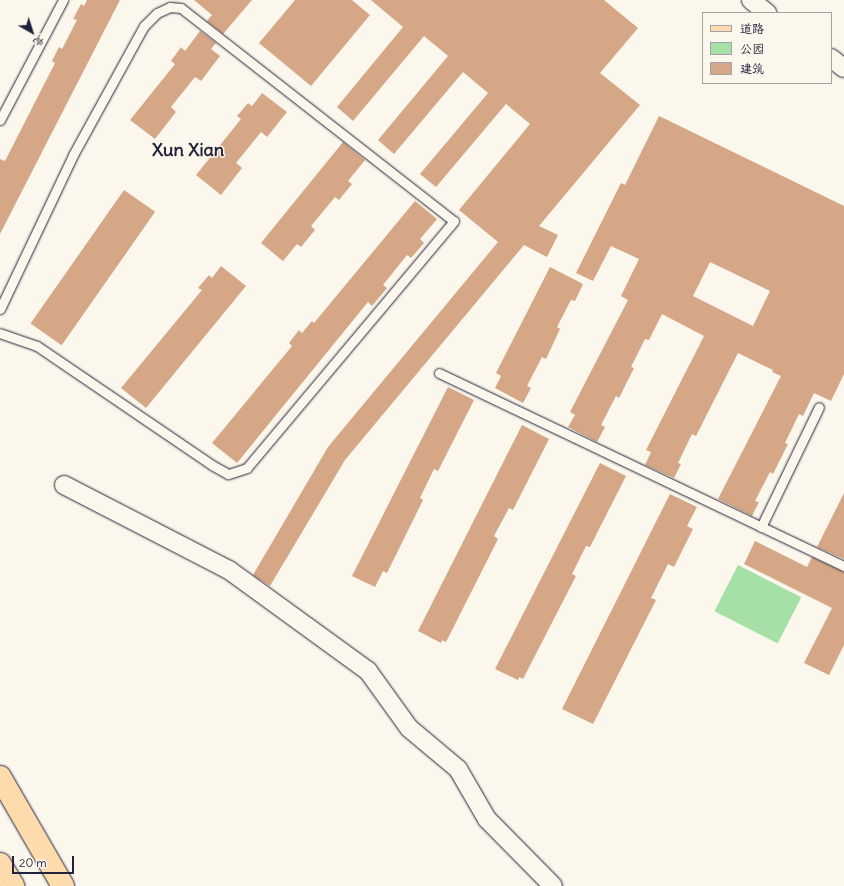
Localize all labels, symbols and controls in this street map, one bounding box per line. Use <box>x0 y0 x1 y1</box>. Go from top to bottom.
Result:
north arrow <box>12 12 52 52</box>
legend <box>702 12 832 84</box>
text: 道路 <box>740 21 764 36</box>
text: 北 <box>31 32 48 50</box>
text: 公园 <box>740 41 764 56</box>
text: 建筑 <box>740 61 764 76</box>
district label: Xun Xian <box>152 139 224 161</box>
scale bar <box>14 848 76 874</box>
text: 20 m <box>19 855 47 870</box>

